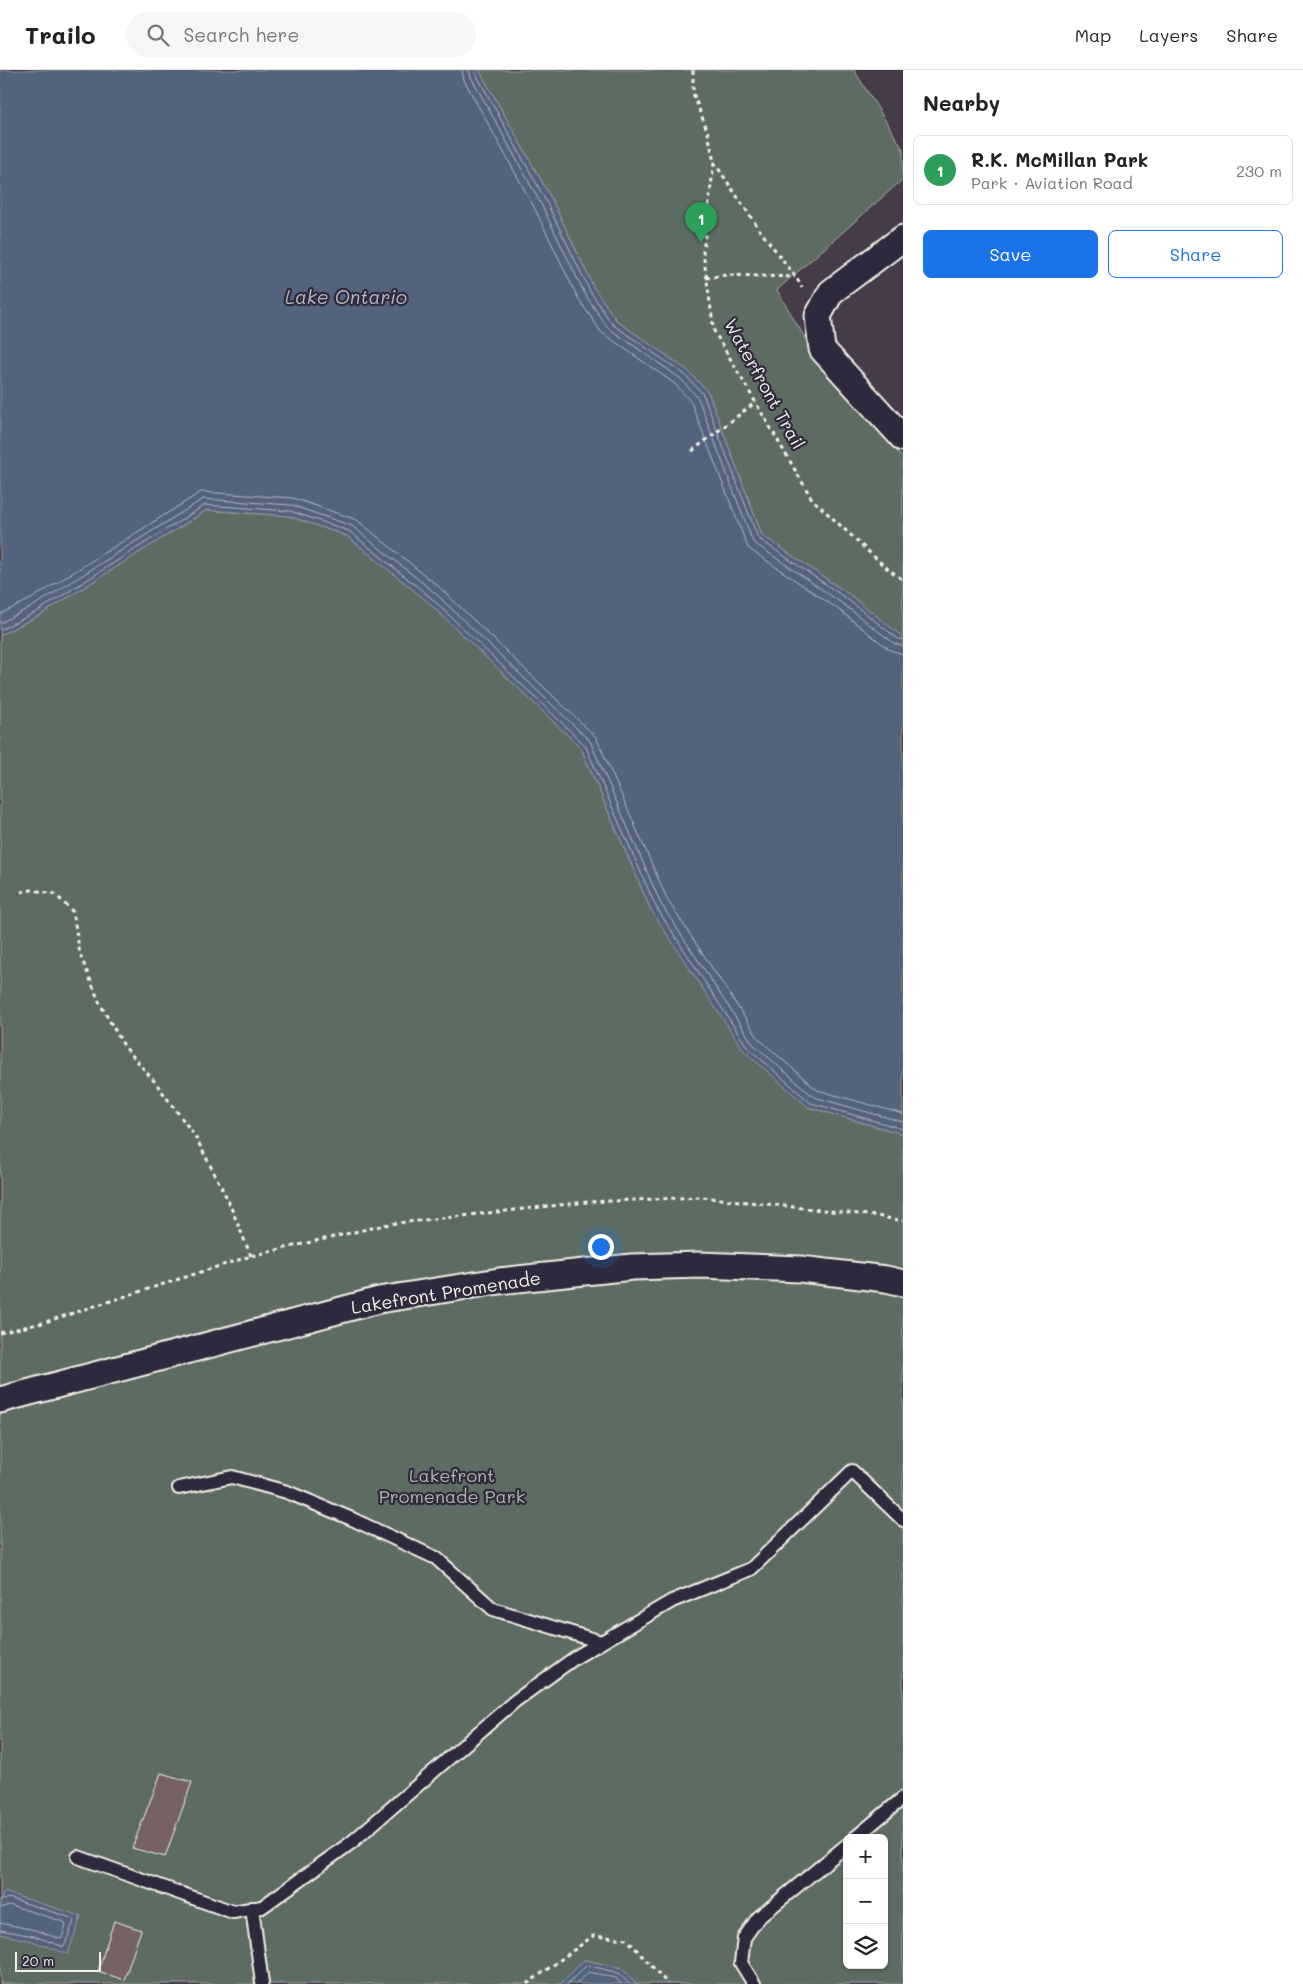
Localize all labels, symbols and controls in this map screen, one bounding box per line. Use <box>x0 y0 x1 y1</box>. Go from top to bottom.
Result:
search box <box>126 12 476 57</box>
text: Trailo <box>25 19 96 50</box>
icon: search <box>144 21 172 49</box>
text: Search here <box>184 22 299 47</box>
text: Map <box>1075 23 1111 47</box>
text: Layers <box>1139 23 1198 47</box>
text: Share <box>1226 23 1278 47</box>
text: Nearby <box>923 89 1000 116</box>
text: R.K. McMillan Park <box>971 147 1148 172</box>
text: 1 <box>936 160 944 181</box>
text: 230 m <box>1236 160 1282 181</box>
text: Park · Aviation Road <box>971 172 1133 193</box>
pin: 1 <box>685 202 717 243</box>
button: Save <box>923 230 1098 278</box>
button: Share <box>1108 230 1283 278</box>
water label: Lake Ontario <box>285 284 407 309</box>
street label: Waterfront Trail <box>719 314 811 453</box>
your location <box>588 1234 614 1260</box>
street label: Lakefront Promenade <box>349 1265 542 1319</box>
park label: Lakefront Promenade Park <box>379 1463 525 1508</box>
map controls <box>843 1834 888 1969</box>
button: + <box>843 1834 888 1879</box>
button: − <box>843 1879 888 1924</box>
button: layers <box>843 1924 888 1969</box>
scale bar <box>15 1949 101 1972</box>
text: 20 m <box>22 1951 54 1970</box>

